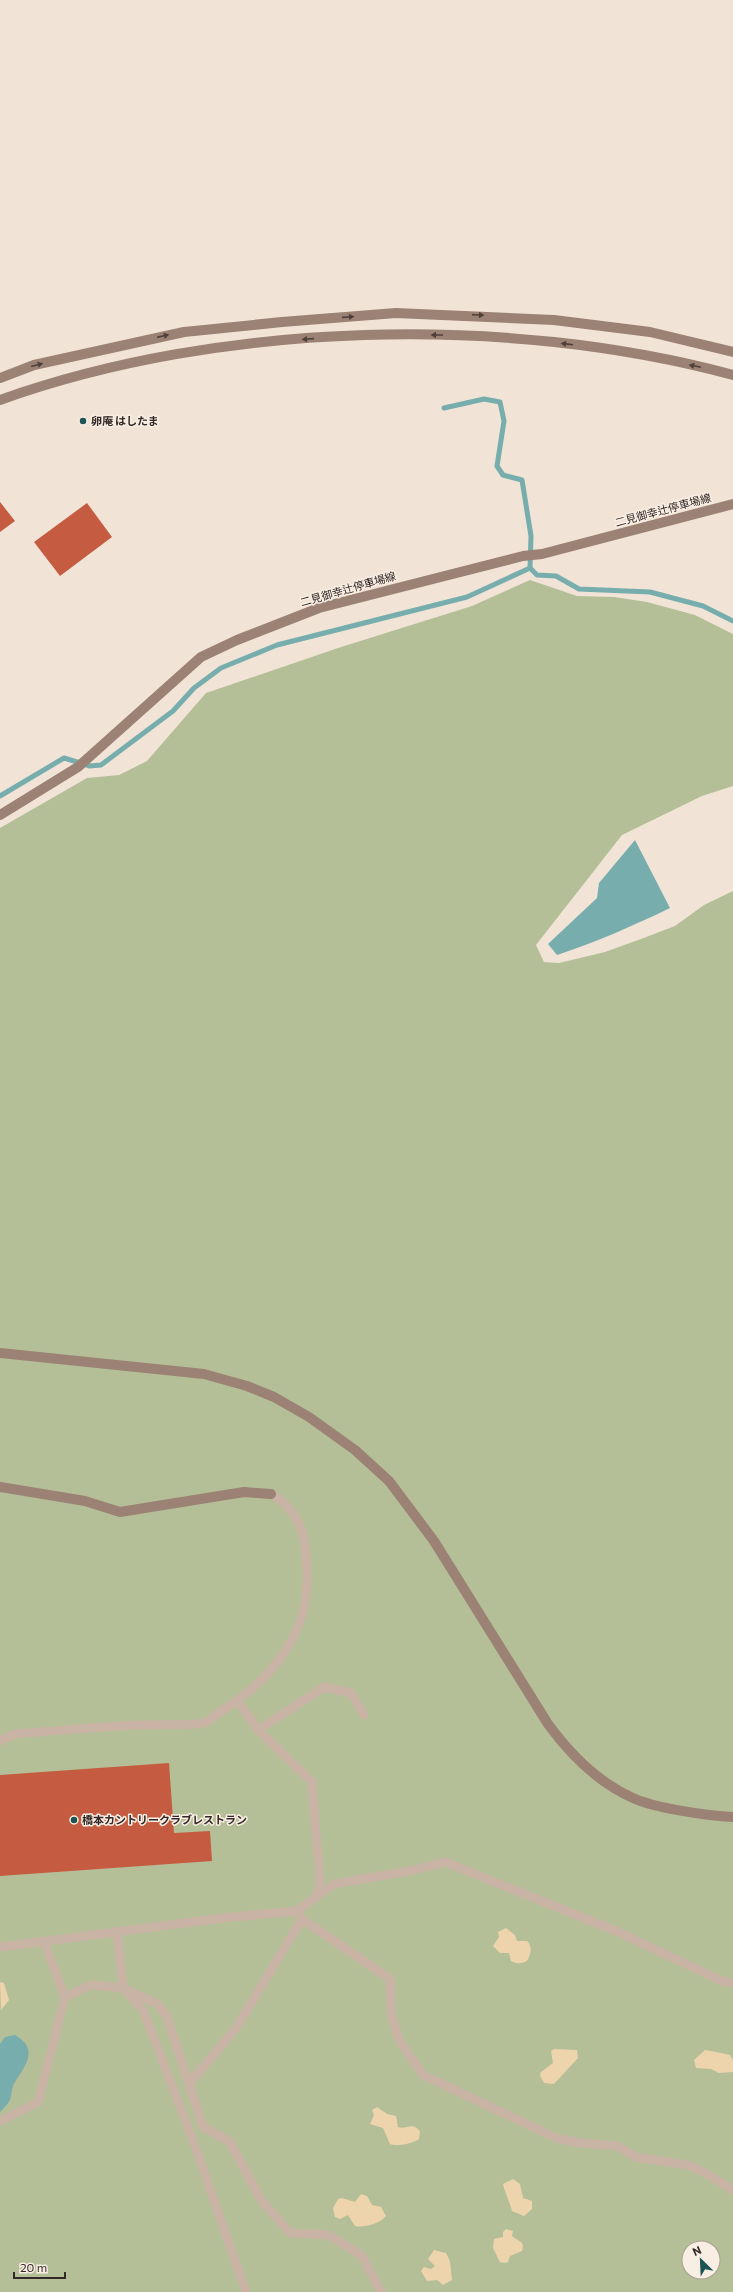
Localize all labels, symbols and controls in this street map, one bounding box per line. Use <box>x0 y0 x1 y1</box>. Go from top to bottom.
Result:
one-way arrow <box>472 312 484 319</box>
one-way arrow <box>342 313 354 320</box>
one-way arrow <box>430 332 443 338</box>
one-way arrow <box>157 333 170 339</box>
one-way arrow <box>302 336 314 343</box>
one-way arrow <box>561 341 573 347</box>
one-way arrow <box>31 362 43 368</box>
one-way arrow <box>689 362 701 368</box>
place label: 卵庵 はしたま <box>91 414 159 427</box>
marker: 卵庵 はしたま <box>78 416 88 426</box>
street label: 二見御幸辻停車場線 <box>613 490 712 529</box>
street label: 二見御幸辻停車場線 <box>298 569 397 608</box>
place label: 橋本カントリークラブレストラン <box>82 1813 247 1826</box>
marker: 橋本カントリークラブレストラン <box>69 1815 79 1825</box>
north arrow <box>681 2240 721 2280</box>
text: N <box>690 2243 703 2258</box>
scale bar <box>14 2254 65 2280</box>
text: 20 m <box>20 2260 47 2274</box>

